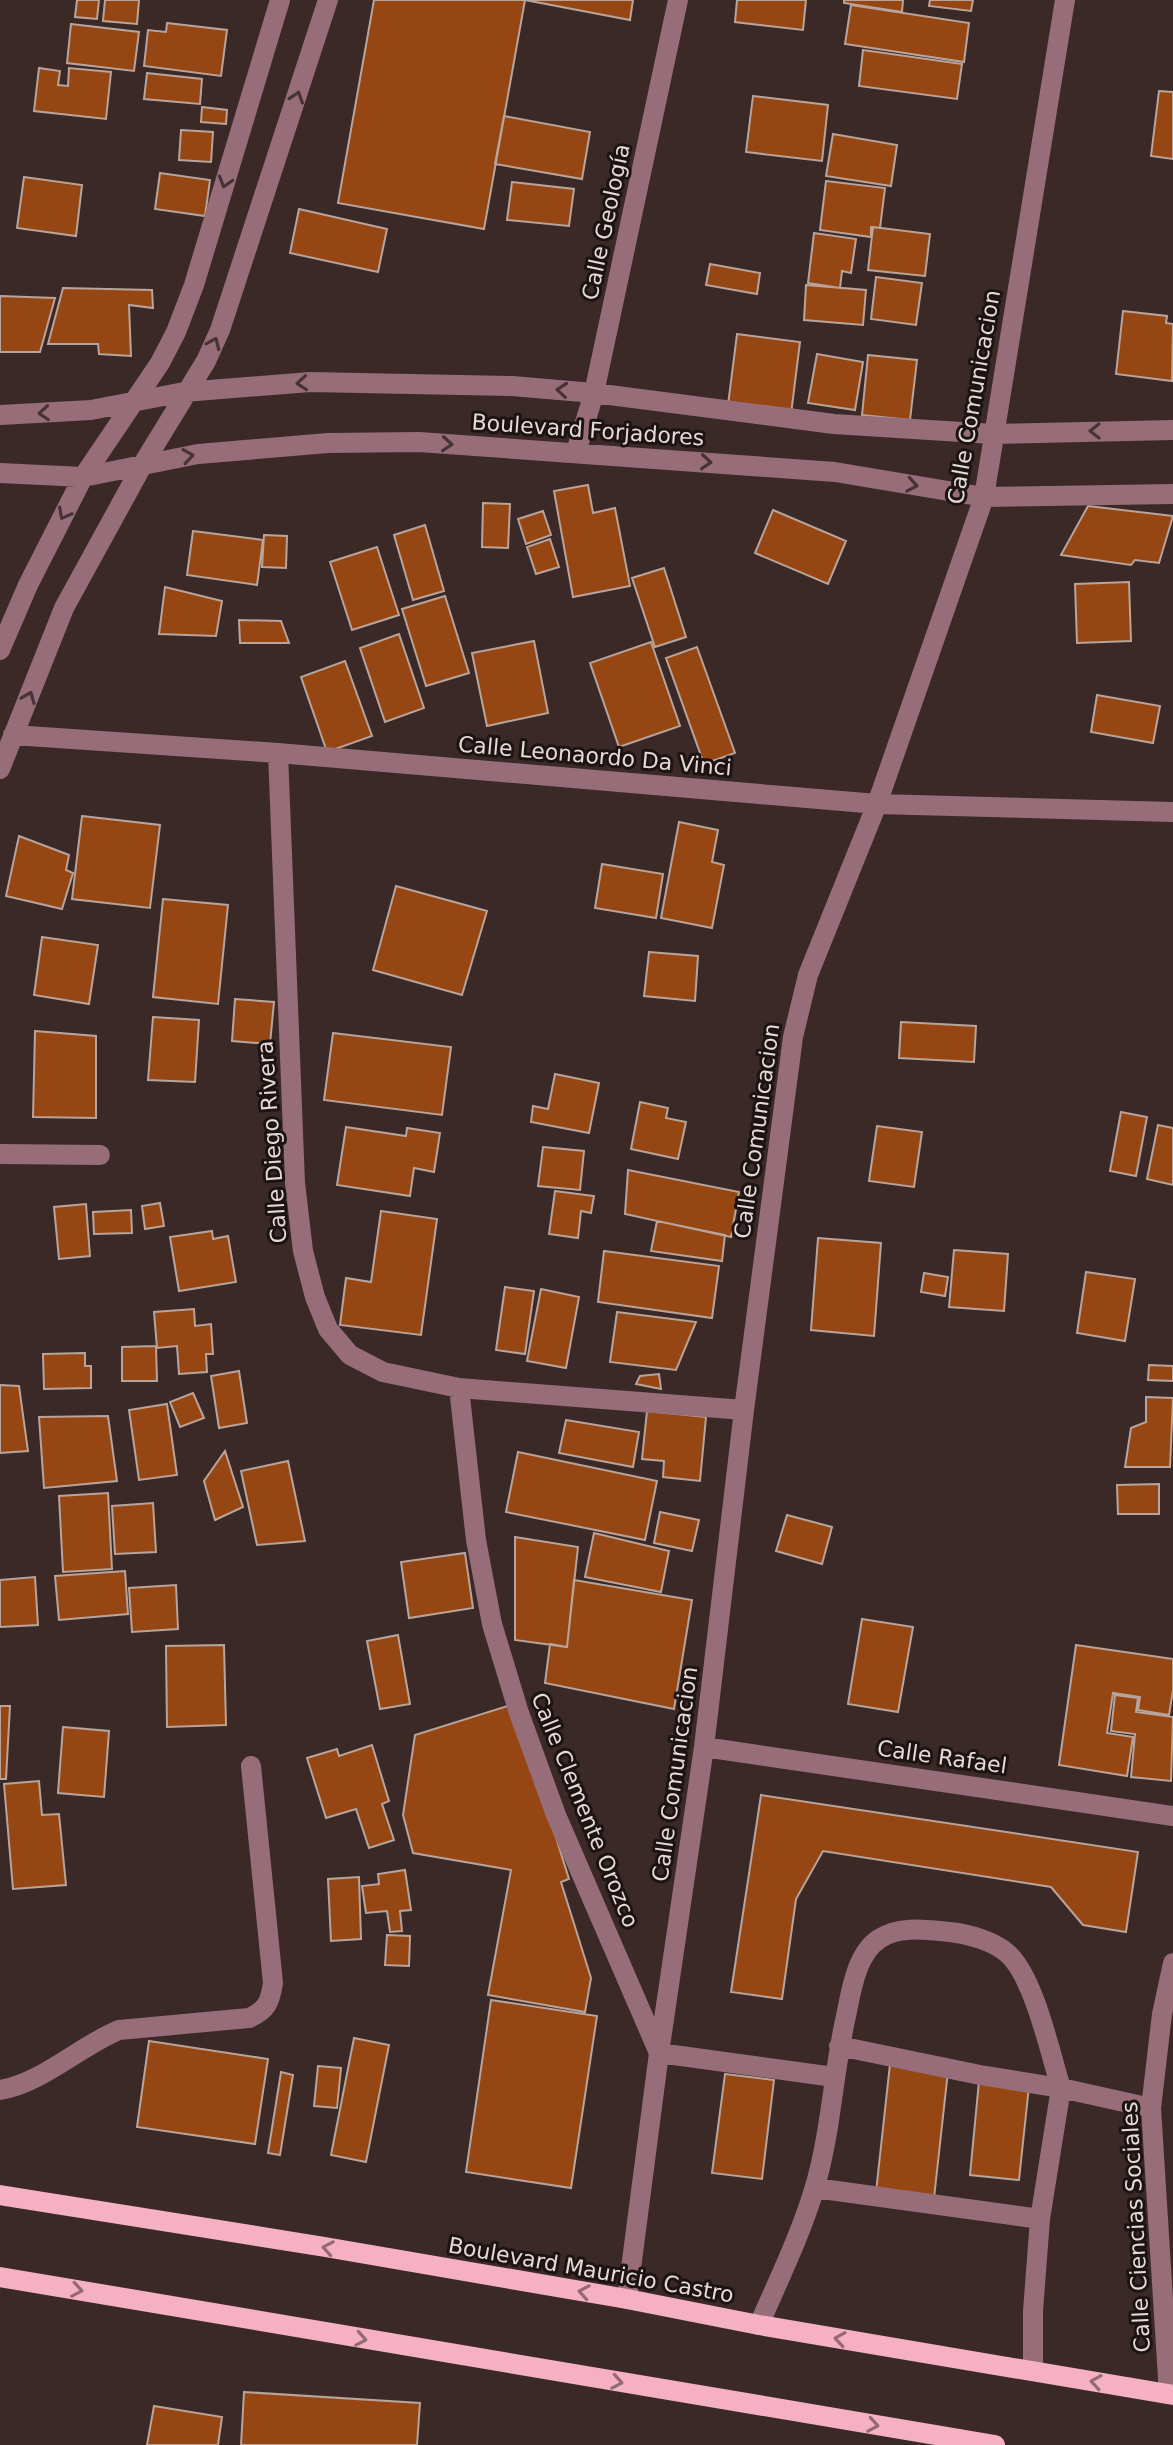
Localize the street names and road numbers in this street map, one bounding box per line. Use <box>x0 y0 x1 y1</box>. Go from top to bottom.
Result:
street label: Calle Geología <box>577 142 635 302</box>
street label: Calle Comunicacion <box>943 288 1005 506</box>
street label: Boulevard Forjadores <box>471 409 705 451</box>
street label: Calle Leonaordo Da Vinci <box>457 732 733 780</box>
street label: Calle Comunicacion <box>730 1022 784 1240</box>
street label: Calle Diego Rivera <box>252 1040 292 1244</box>
street label: Calle Comunicacion <box>648 1665 702 1883</box>
street label: Calle Clemente Orozco <box>526 1689 644 1931</box>
street label: Calle Rafael <box>876 1736 1008 1778</box>
street label: Calle Ciencias Sociales <box>1117 2101 1155 2353</box>
street label: Boulevard Mauricio Castro <box>446 2233 736 2307</box>

